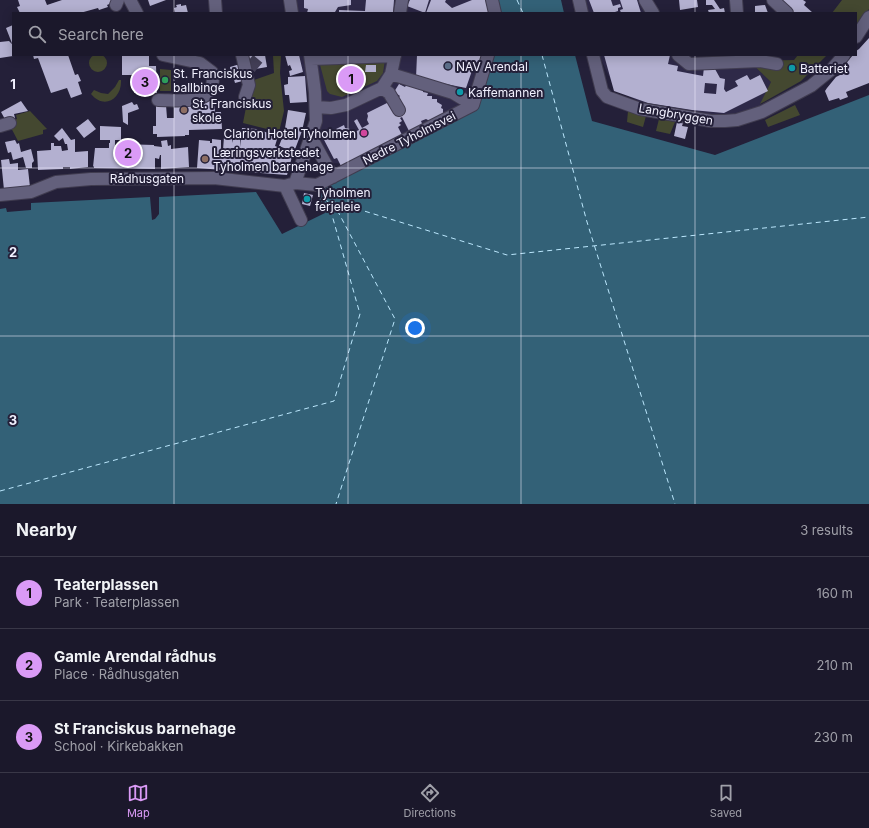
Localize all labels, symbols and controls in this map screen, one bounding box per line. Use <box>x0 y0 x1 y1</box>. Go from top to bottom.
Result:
search box <box>12 12 857 56</box>
icon: search <box>26 23 48 45</box>
text: Search here <box>58 25 144 44</box>
place label: NAV Arendal <box>456 59 528 74</box>
marker: NAV Arendal <box>443 61 453 71</box>
place label: Batteriet <box>800 61 848 76</box>
marker: Batteriet <box>787 63 797 73</box>
pin: 1 <box>338 64 364 94</box>
place label: St. Franciskus ballbinge <box>173 66 253 95</box>
pin: 3 <box>132 67 158 97</box>
marker: St. Franciskus ballbinge <box>160 75 170 85</box>
text: 1 <box>10 76 16 92</box>
place label: Kaffemannen <box>468 85 543 100</box>
marker: Kaffemannen <box>455 87 465 97</box>
place label: St. Franciskus skole <box>192 96 272 125</box>
street label: Langbryggen <box>638 100 714 128</box>
marker: St. Franciskus skole <box>179 105 189 115</box>
street label: Nedre Tyholmsvei <box>360 108 458 168</box>
place label: Clarion Hotel Tyholmen <box>224 126 356 141</box>
marker: Clarion Hotel Tyholmen <box>359 128 369 138</box>
pin: 2 <box>115 138 141 168</box>
place label: Læringsverkstedet Tyholmen barnehage <box>213 145 333 174</box>
marker: Læringsverkstedet Tyholmen barnehage <box>200 154 210 164</box>
street label: Rådhusgaten <box>110 171 184 186</box>
place label: Tyholmen ferjeleie <box>315 185 371 214</box>
marker: Tyholmen ferjeleie <box>302 194 312 204</box>
text: 2 <box>9 244 17 260</box>
your location <box>405 318 425 338</box>
text: 3 <box>9 412 17 428</box>
text: Nearby <box>16 520 77 540</box>
text: 3 results <box>800 522 853 538</box>
text: Teaterplassen <box>54 575 158 594</box>
text: 1 <box>26 585 32 601</box>
text: 160 m <box>816 585 853 601</box>
text: Park · Teaterplassen <box>54 594 179 610</box>
text: Gamle Arendal rådhus <box>54 647 216 666</box>
text: 2 <box>25 657 33 673</box>
text: 210 m <box>817 657 853 673</box>
text: Place · Rådhusgaten <box>54 666 179 682</box>
text: St Franciskus barnehage <box>54 719 236 738</box>
text: 3 <box>25 729 33 745</box>
text: 230 m <box>814 729 853 745</box>
text: School · Kirkebakken <box>54 738 183 754</box>
tab: Map <box>127 782 150 820</box>
tab: Directions <box>404 782 456 820</box>
tab: Saved <box>710 782 742 820</box>

